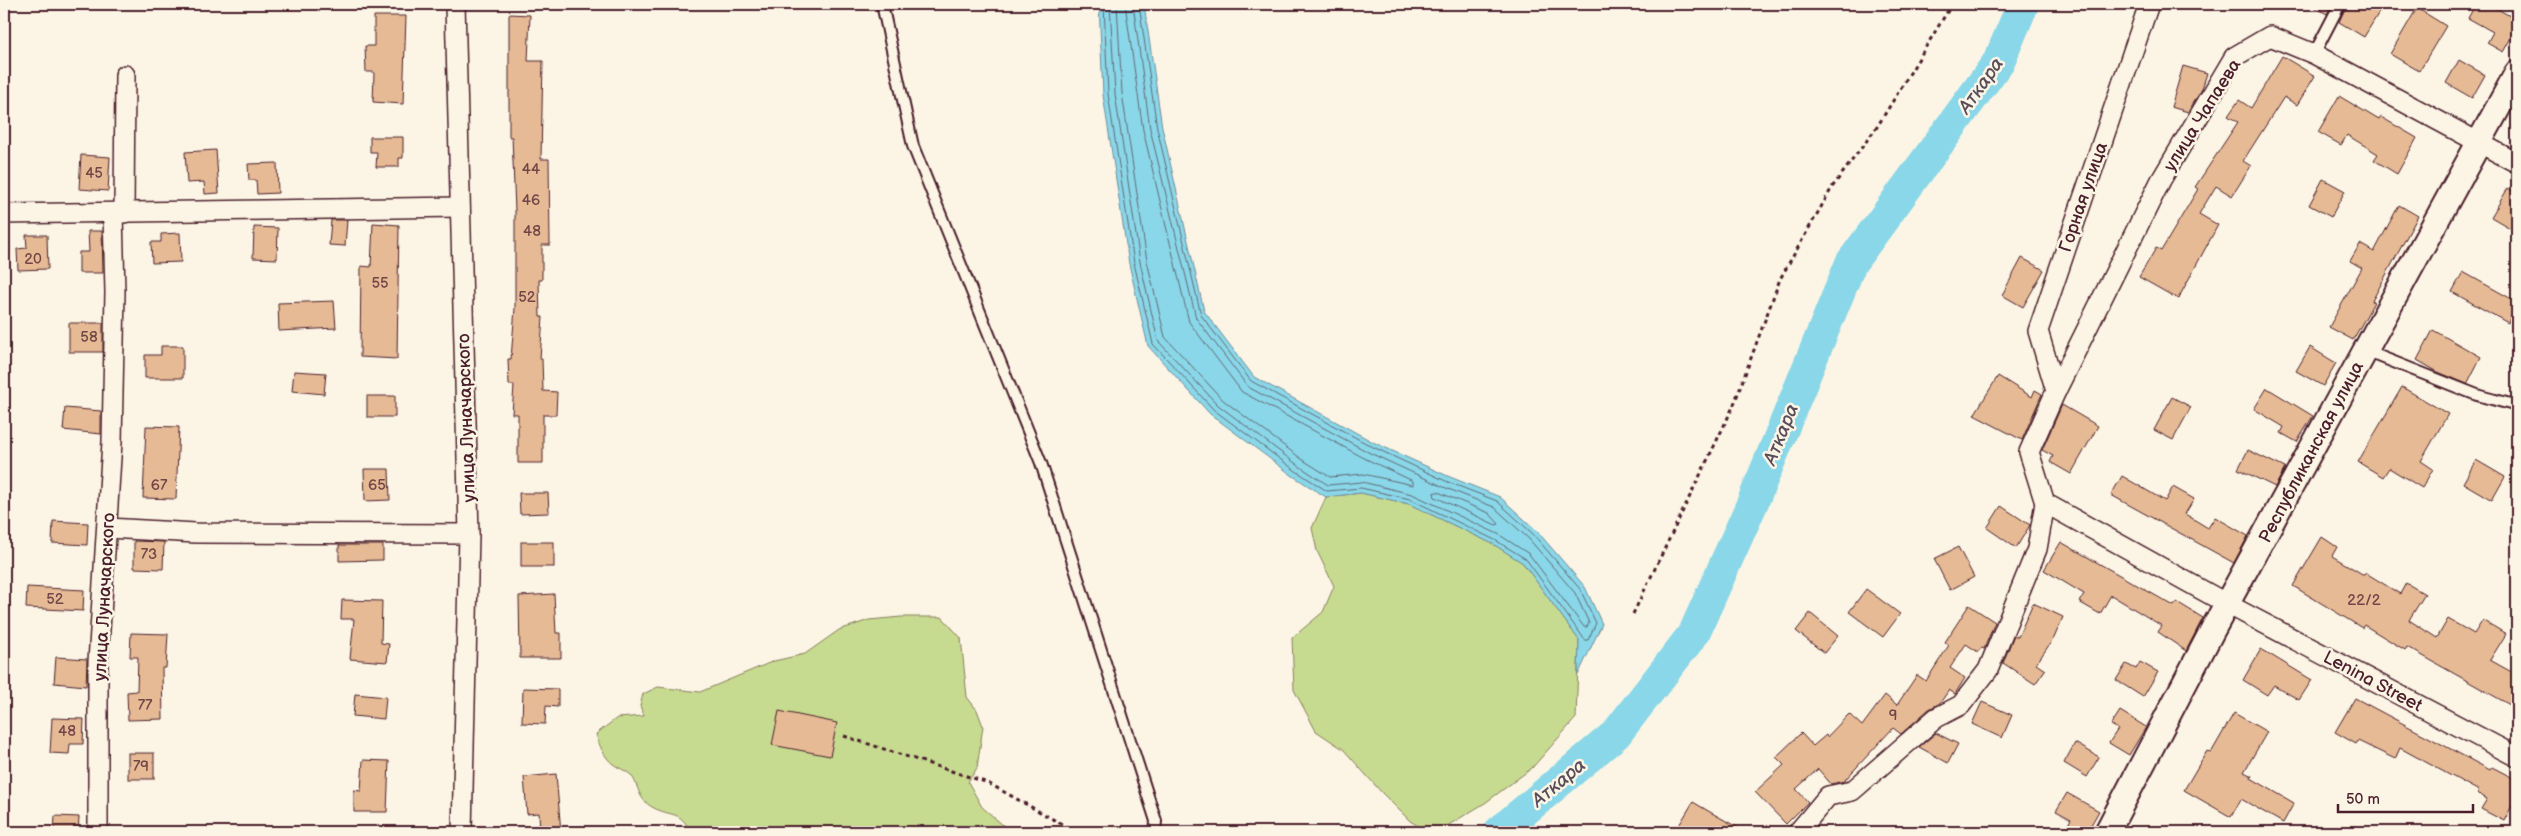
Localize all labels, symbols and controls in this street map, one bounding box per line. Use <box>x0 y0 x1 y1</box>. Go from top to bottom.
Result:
water label: Аткара <box>1953 53 2009 119</box>
street label: улица Чапаева <box>2159 55 2246 175</box>
street label: Горная улица <box>2055 139 2112 255</box>
house number: 44 <box>522 160 540 179</box>
house number: 45 <box>85 164 103 183</box>
house number: 46 <box>522 191 540 210</box>
house number: 48 <box>523 222 541 241</box>
house number: 20 <box>24 250 42 269</box>
house number: 55 <box>371 274 389 293</box>
house number: 52 <box>518 288 536 307</box>
house number: 58 <box>80 328 98 347</box>
street label: улица Луначарского <box>453 333 480 503</box>
street label: Республиканская улица <box>2255 358 2368 547</box>
water label: Аткара <box>1758 401 1804 469</box>
house number: 67 <box>151 476 168 495</box>
house number: 65 <box>368 476 386 495</box>
street label: улица Луначарского <box>90 512 119 682</box>
house number: 73 <box>141 545 157 564</box>
house number: 52 <box>46 590 64 609</box>
house number: 22/2 <box>2347 591 2381 610</box>
street label: Lenina Street <box>2320 647 2426 717</box>
house number: 77 <box>138 696 153 715</box>
house number: 9 <box>1889 706 1897 725</box>
house number: 48 <box>58 722 76 741</box>
water label: Аткара <box>1526 754 1591 813</box>
house number: 79 <box>133 757 149 776</box>
scale bar <box>2338 781 2474 813</box>
text: 50 m <box>2346 790 2380 809</box>

